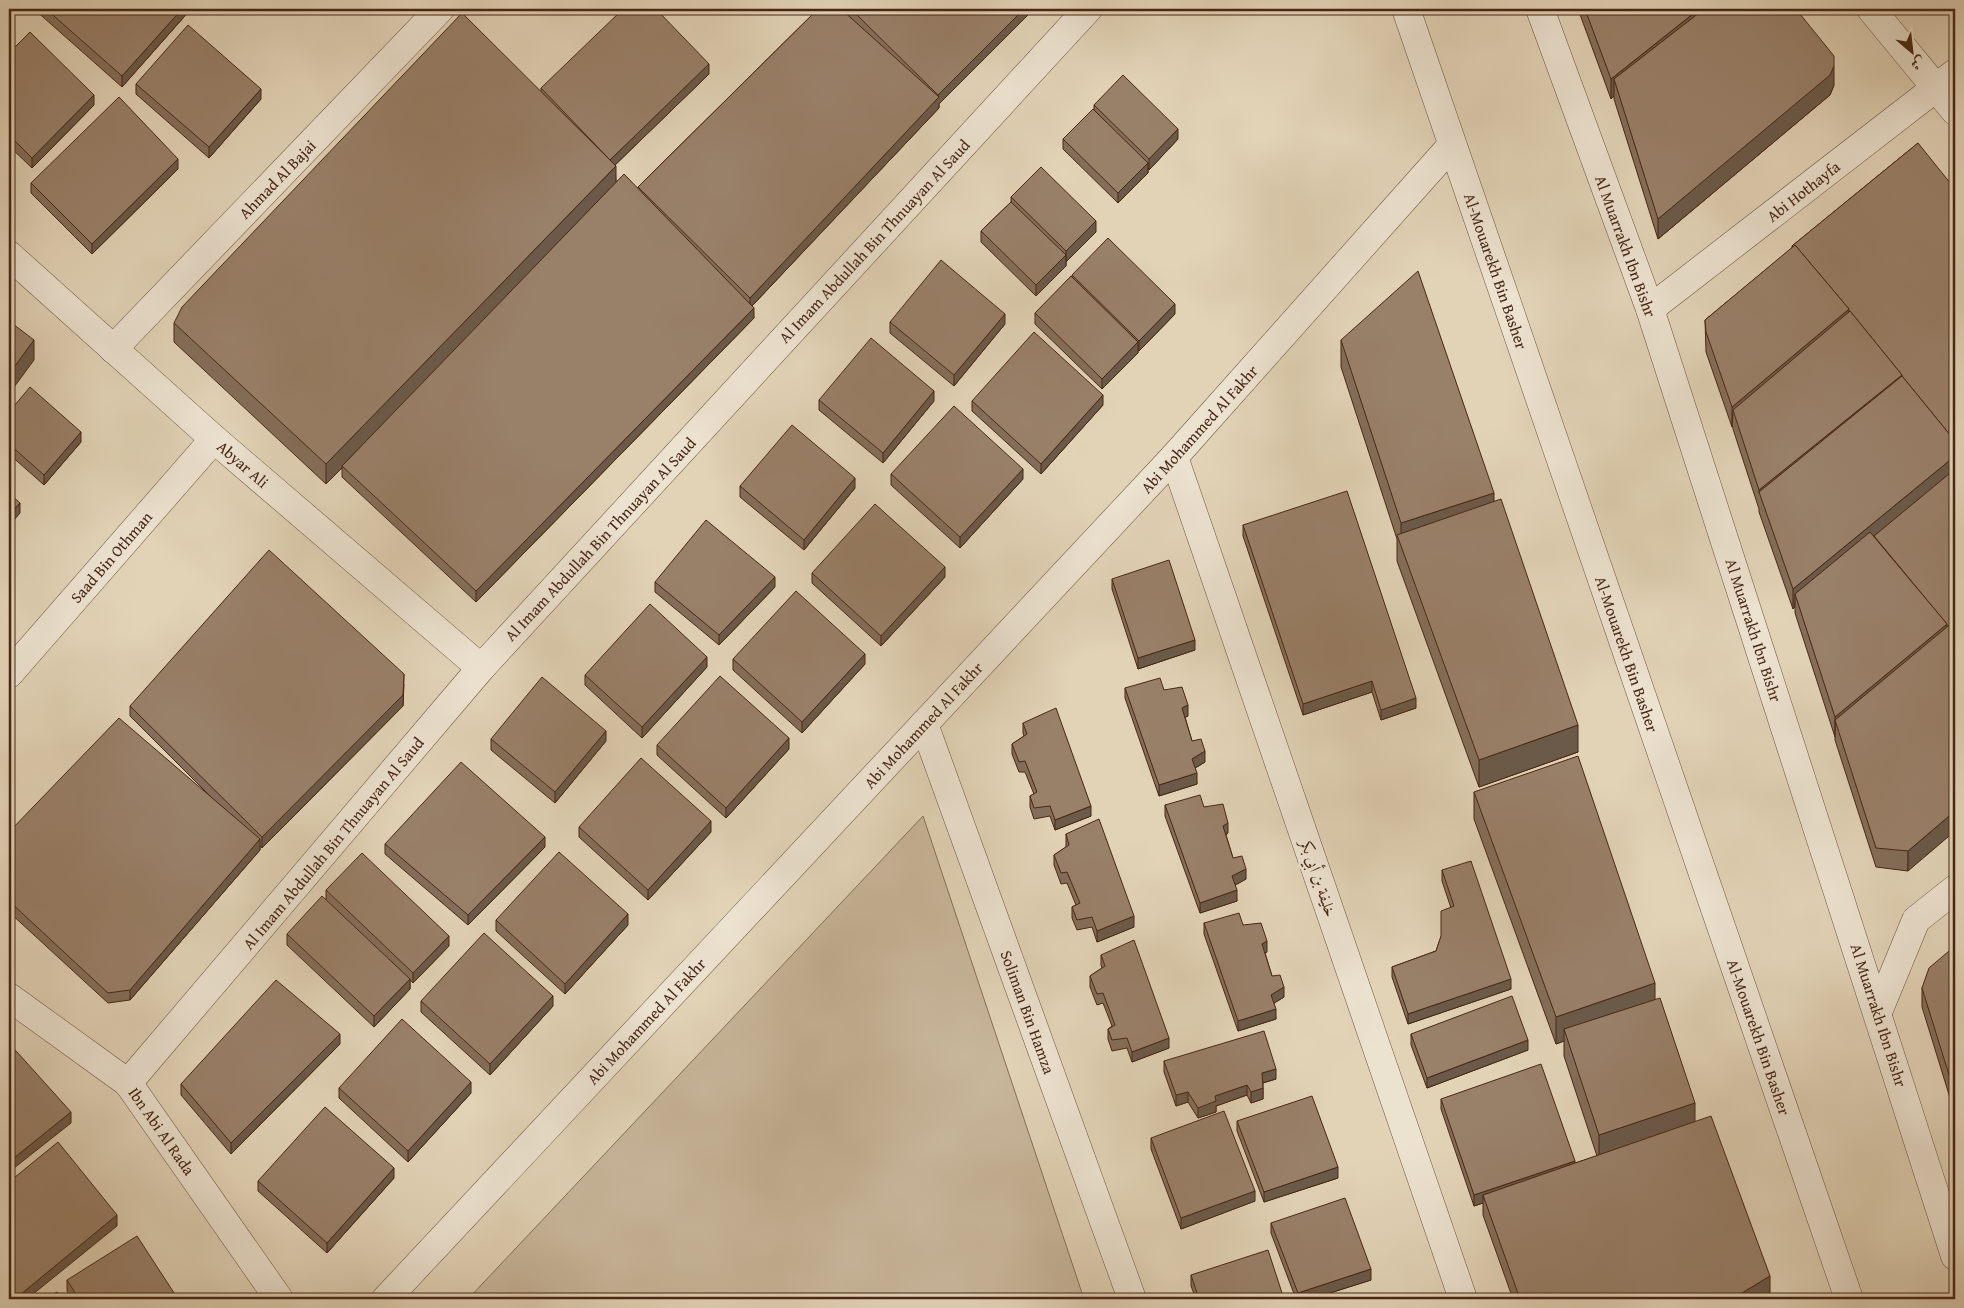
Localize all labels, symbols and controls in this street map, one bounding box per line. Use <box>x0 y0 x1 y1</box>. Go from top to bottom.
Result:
north arrow <box>1886 28 1936 78</box>
text: ش <box>1907 51 1929 76</box>
street label: Al Imam Abdullah Bin Thnuayan Al Saud <box>773 133 976 348</box>
street label: Ahmad Al Bajai <box>233 134 321 224</box>
street label: Abi Hothayfa <box>1761 154 1845 227</box>
street label: Al Muarrakh Ibn Bishr <box>1589 172 1663 321</box>
street label: Al-Mouarekh Bin Basher <box>1458 190 1534 353</box>
street label: Abi Mohammed Al Fakhr <box>1135 359 1264 499</box>
street label: Al Imam Abdullah Bin Thnuayan Al Saud <box>499 431 702 646</box>
street label: Abyar Ali <box>212 435 275 494</box>
street label: Saad Bin Othman <box>64 506 158 608</box>
street label: Al Muarrakh Ibn Bishr <box>1719 555 1789 705</box>
street label: Al-Mouarekh Bin Basher <box>1589 573 1665 736</box>
street label: Abi Mohammed Al Fakhr <box>858 656 989 794</box>
street label: Al Imam Abdullah Bin Thnuayan Al Saud <box>237 731 430 955</box>
street label: خليفة بن أبي بكر <box>1293 834 1343 920</box>
street label: Al Muarrakh Ibn Bishr <box>1844 940 1914 1090</box>
street label: Soliman Bin Hamza <box>994 947 1062 1078</box>
street label: Abi Mohammed Al Fakhr <box>581 952 712 1090</box>
street label: Al-Mouarekh Bin Basher <box>1721 956 1797 1119</box>
street label: Ibn Abi Al Rada <box>123 1082 201 1180</box>

